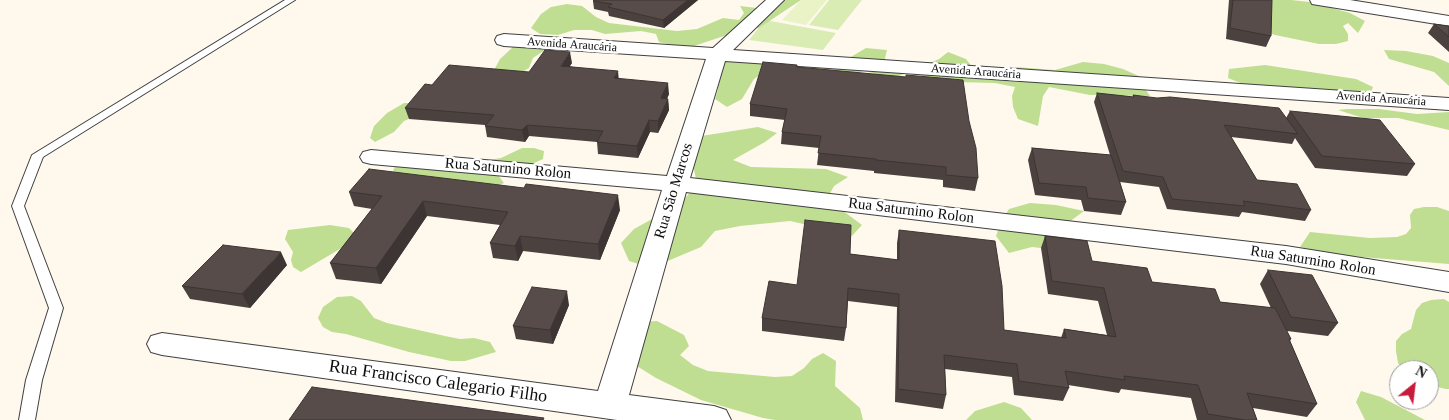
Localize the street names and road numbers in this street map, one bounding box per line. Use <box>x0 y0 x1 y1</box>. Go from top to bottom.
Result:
street label: Avenida Araucária <box>527 35 617 55</box>
street label: Avenida Araucária <box>931 62 1021 82</box>
street label: Avenida Araucária <box>1336 89 1426 109</box>
street label: Rua São Marcos <box>651 141 697 241</box>
street label: Rua Saturnino Rolon <box>444 155 572 183</box>
street label: Rua Saturnino Rolon <box>847 194 975 228</box>
street label: Rua Saturnino Rolon <box>1249 242 1377 280</box>
street label: Rua Francisco Calegario Filho <box>327 356 549 408</box>

